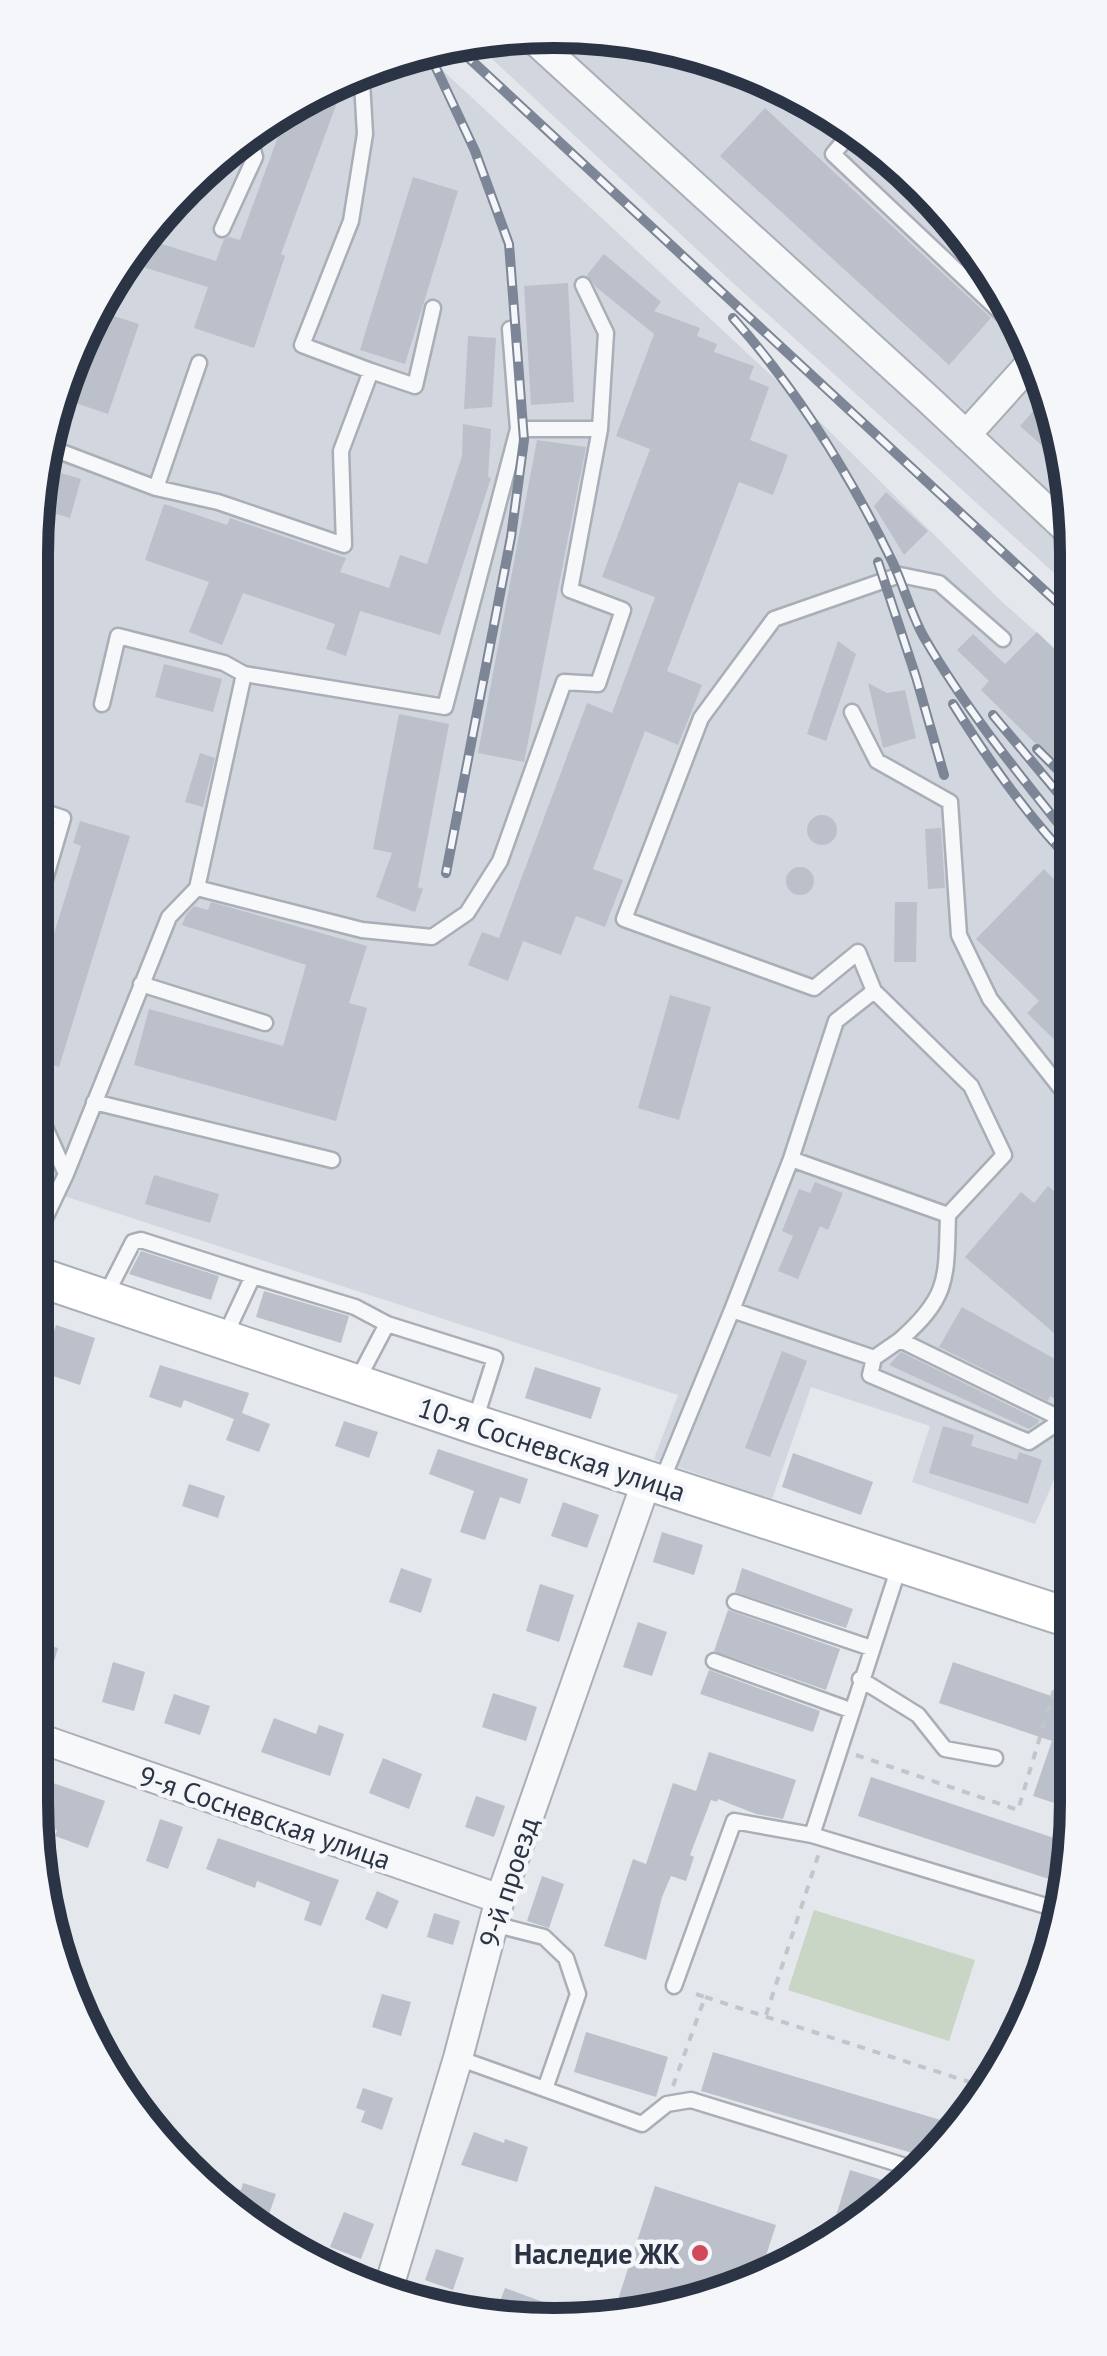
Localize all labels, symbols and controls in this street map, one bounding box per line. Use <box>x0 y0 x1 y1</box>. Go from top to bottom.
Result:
street label: 10-я Сосневская улица <box>413 1388 691 1510</box>
street label: 9-я Сосневская улица <box>134 1757 396 1877</box>
street label: 9-й проезд <box>470 1812 546 1952</box>
place label: Наследие ЖК <box>514 2235 681 2272</box>
marker: Наследие ЖК <box>689 2242 711 2264</box>

